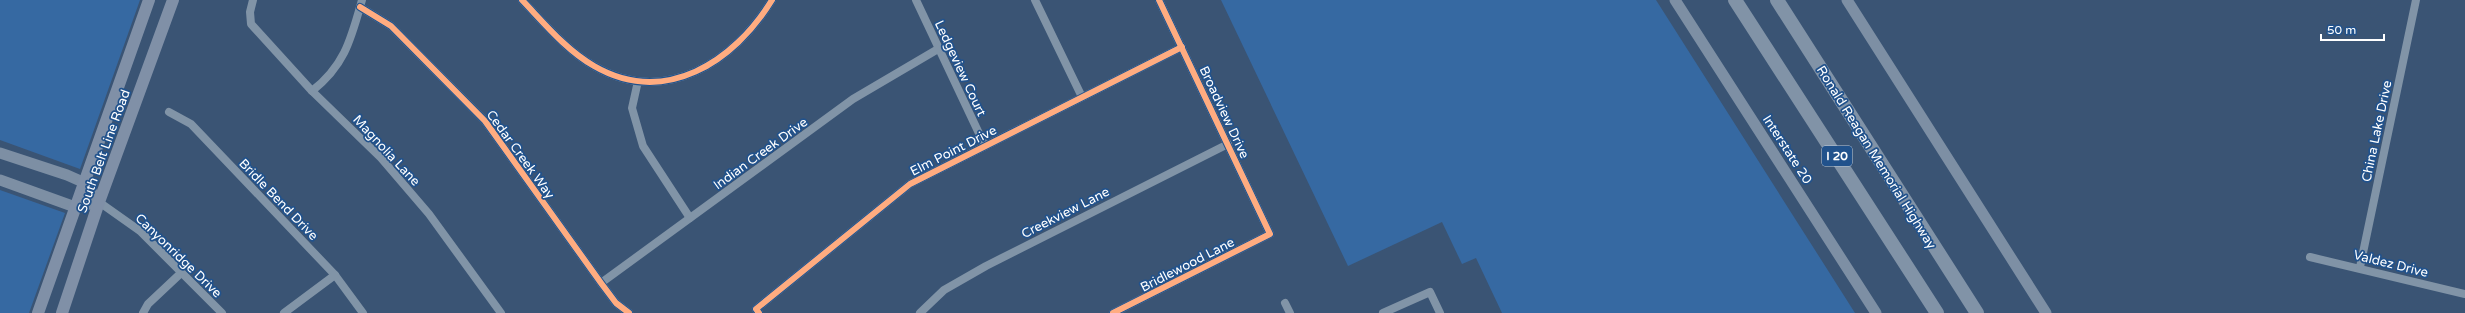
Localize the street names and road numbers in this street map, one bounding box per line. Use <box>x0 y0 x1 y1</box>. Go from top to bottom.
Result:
street label: Ledgeview Court <box>931 18 989 119</box>
street label: Ronald Reagan Memorial Highway <box>1813 63 1939 252</box>
street label: Broadview Drive <box>1196 64 1253 161</box>
street label: China Lake Drive <box>2358 79 2396 183</box>
street label: South Belt Line Road <box>74 88 134 215</box>
street label: Cedar Creek Way <box>483 107 558 202</box>
street label: Magnolia Lane <box>349 112 423 189</box>
street label: Interstate 20 <box>1759 112 1815 187</box>
street label: Indian Creek Drive <box>710 114 811 193</box>
street label: Elm Point Drive <box>908 122 999 180</box>
road number: I 20 <box>1822 146 1852 166</box>
street label: Bridle Bend Drive <box>235 156 321 244</box>
street label: Creekview Lane <box>1019 184 1112 242</box>
street label: Canyonridge Drive <box>132 210 225 301</box>
street label: Bridlewood Lane <box>1138 234 1237 296</box>
street label: Valdez Drive <box>2352 247 2430 281</box>

